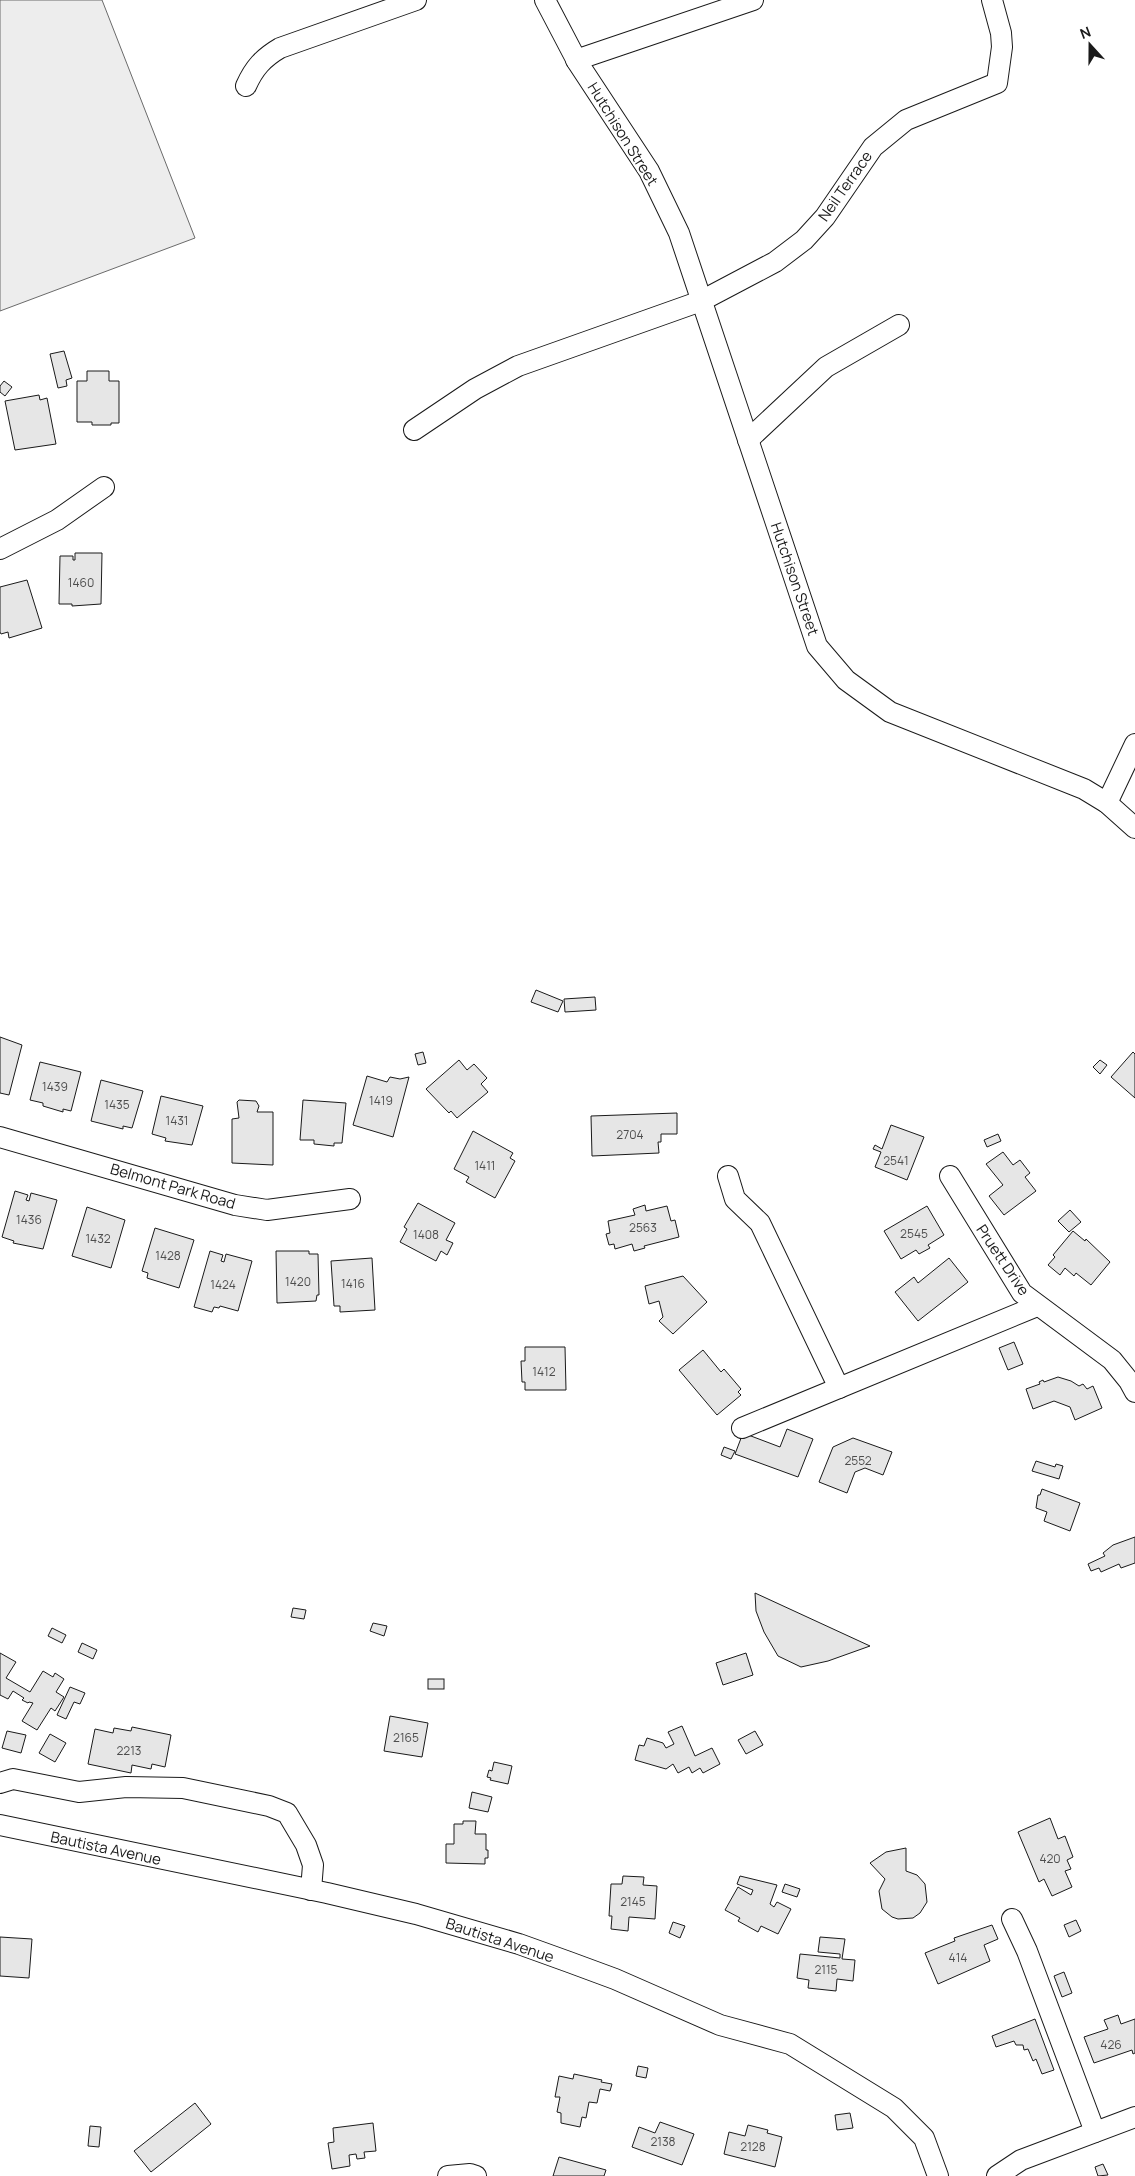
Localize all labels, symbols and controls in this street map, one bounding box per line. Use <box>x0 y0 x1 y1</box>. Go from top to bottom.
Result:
north arrow <box>1065 20 1115 70</box>
text: N <box>1077 22 1093 43</box>
street label: Hutchison Street <box>583 78 663 190</box>
street label: Neil Terrace <box>813 147 877 225</box>
street label: Hutchison Street <box>766 520 824 638</box>
house number: 1460 <box>68 574 94 591</box>
house number: 1439 <box>42 1078 68 1095</box>
house number: 1419 <box>369 1092 393 1109</box>
house number: 1435 <box>104 1096 130 1113</box>
house number: 1431 <box>165 1112 189 1129</box>
house number: 2704 <box>616 1126 644 1143</box>
house number: 2541 <box>883 1152 909 1169</box>
house number: 1411 <box>474 1157 496 1174</box>
street label: Belmont Park Road <box>108 1158 238 1214</box>
house number: 1436 <box>16 1211 42 1228</box>
house number: 2563 <box>629 1219 657 1236</box>
street label: Pruett Drive <box>972 1220 1035 1300</box>
house number: 2545 <box>900 1225 928 1242</box>
house number: 1408 <box>413 1226 439 1243</box>
house number: 1432 <box>85 1230 111 1247</box>
house number: 1428 <box>155 1247 181 1264</box>
house number: 1420 <box>285 1273 311 1290</box>
house number: 1416 <box>341 1275 365 1292</box>
house number: 1424 <box>210 1276 236 1293</box>
house number: 1412 <box>532 1363 556 1380</box>
house number: 2552 <box>844 1452 872 1469</box>
house number: 2165 <box>393 1729 419 1746</box>
house number: 2213 <box>117 1742 142 1759</box>
street label: Bautista Avenue <box>49 1826 163 1870</box>
house number: 420 <box>1039 1850 1061 1867</box>
house number: 2145 <box>620 1893 646 1910</box>
street label: Bautista Avenue <box>443 1913 557 1967</box>
house number: 414 <box>949 1949 967 1966</box>
house number: 2115 <box>814 1961 838 1978</box>
house number: 426 <box>1100 2036 1122 2053</box>
house number: 2138 <box>650 2133 676 2150</box>
house number: 2128 <box>740 2138 766 2155</box>

